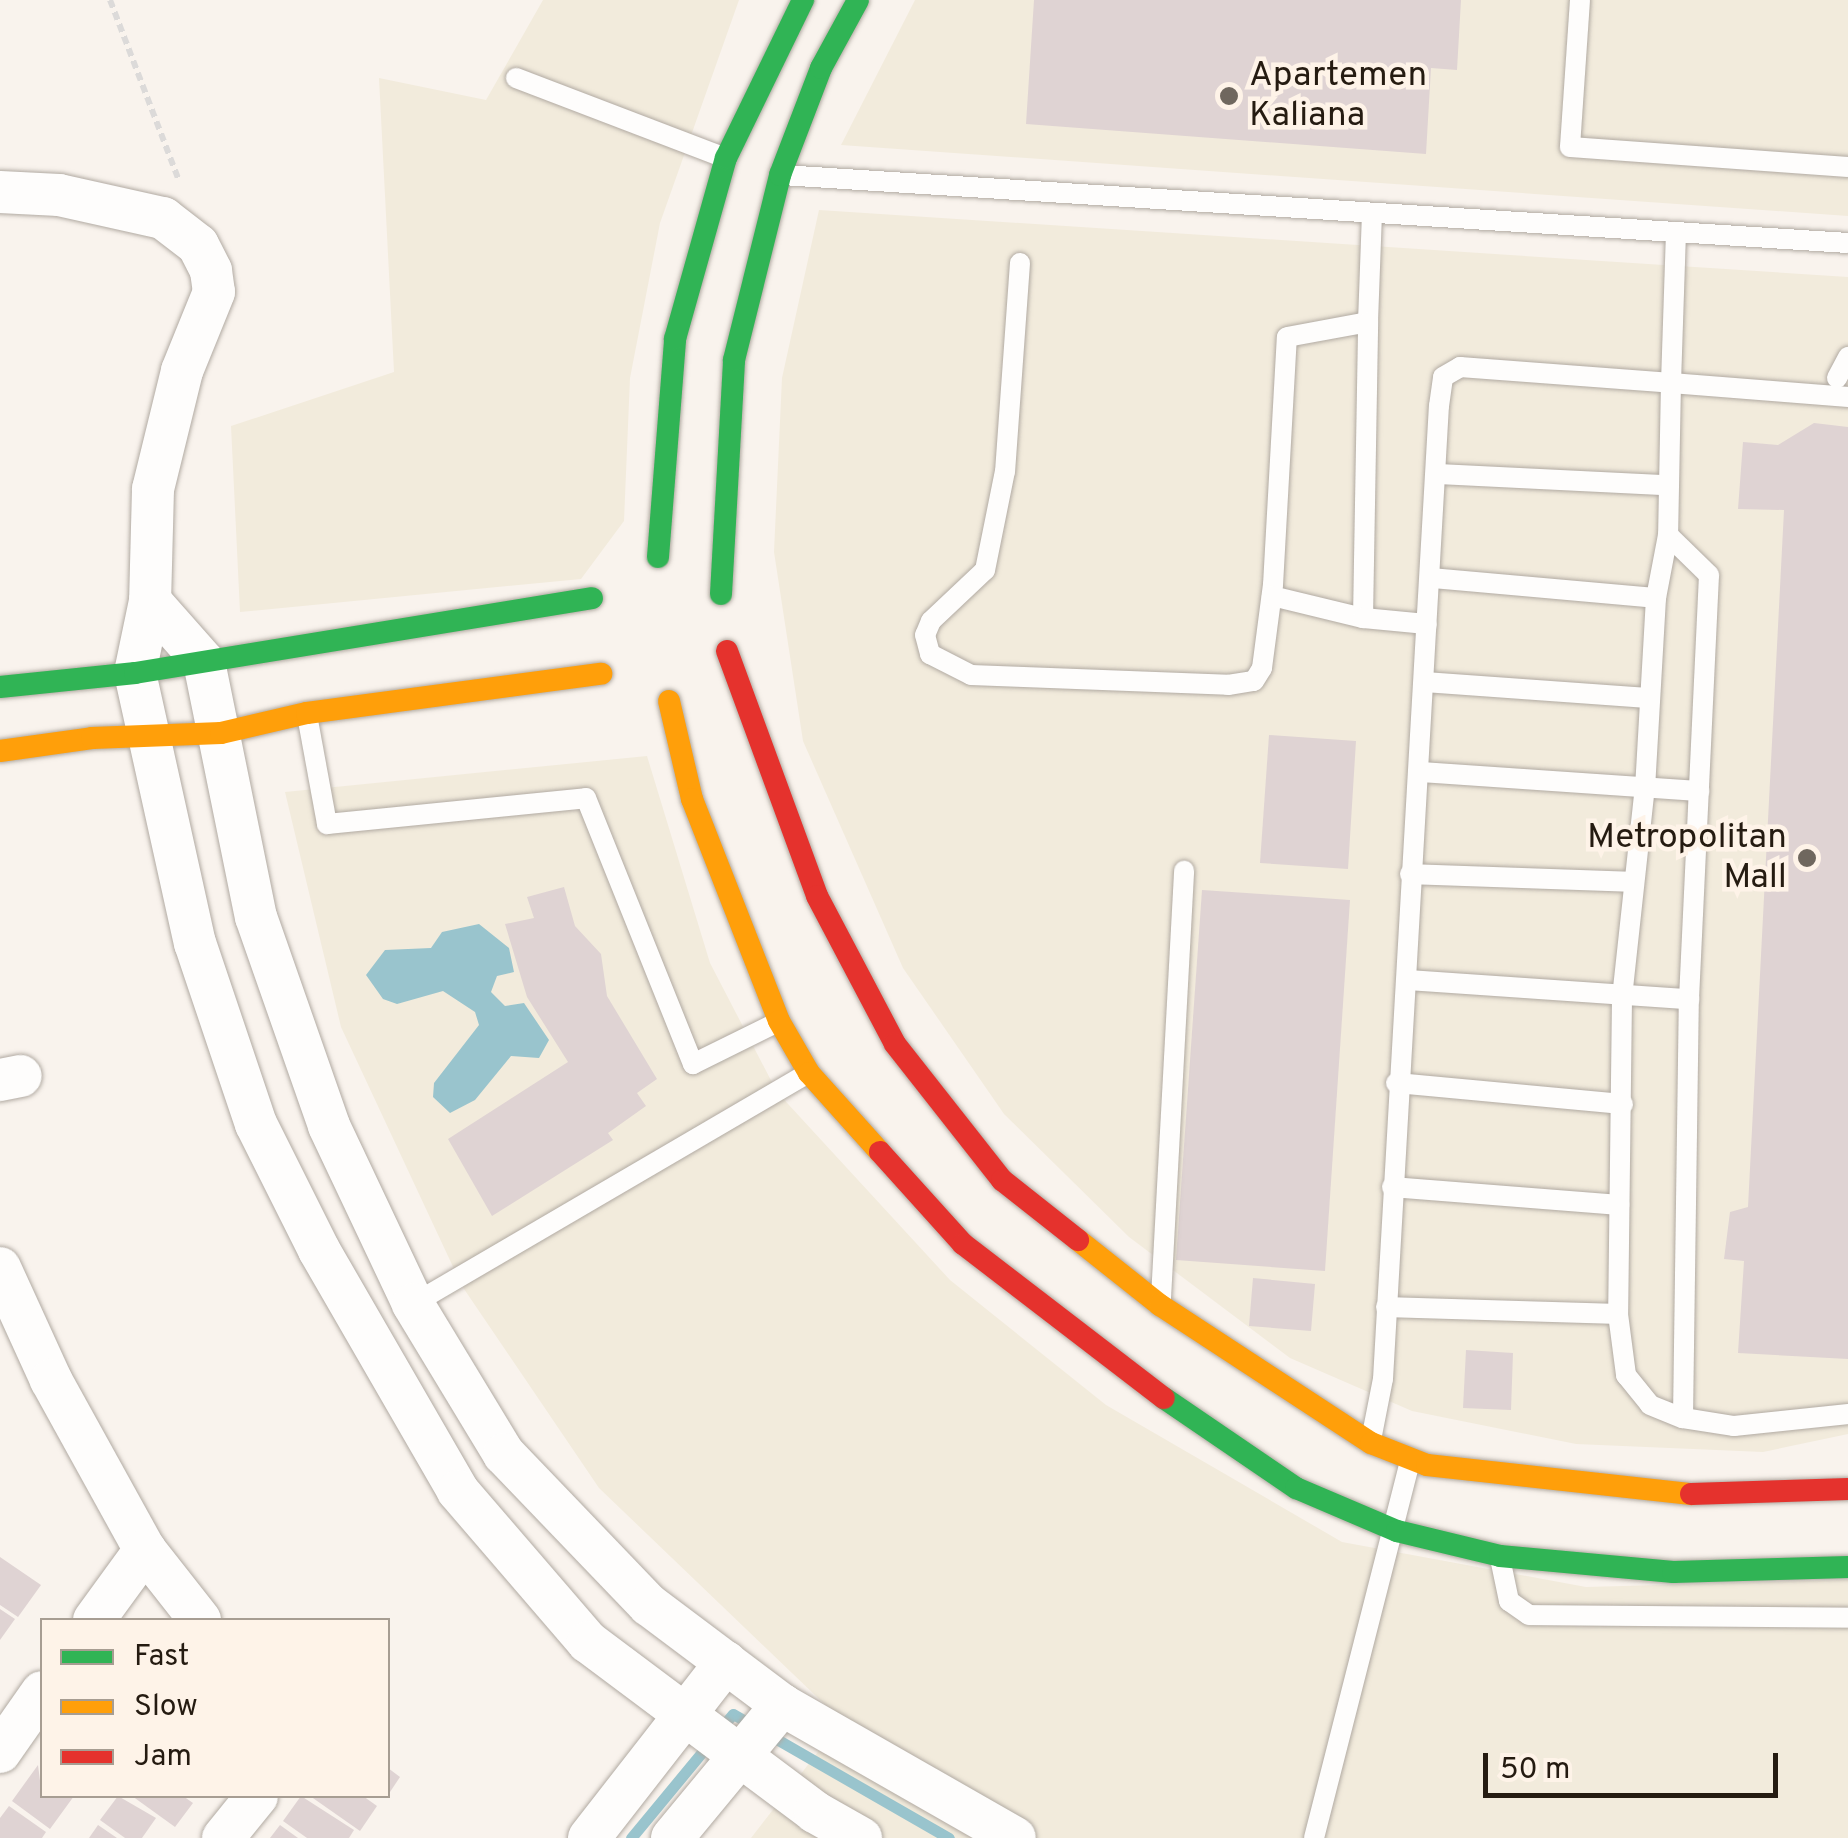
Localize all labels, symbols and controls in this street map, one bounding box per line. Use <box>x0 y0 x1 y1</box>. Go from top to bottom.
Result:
place label: Apartemen Kaliana <box>1249 55 1427 137</box>
marker: Apartemen Kaliana <box>1218 85 1240 107</box>
place label: Metropolitan Mall <box>1587 817 1787 899</box>
marker: Metropolitan Mall <box>1796 847 1818 869</box>
legend <box>40 1618 390 1798</box>
text: Fast <box>134 1639 189 1676</box>
text: Slow <box>134 1689 198 1726</box>
scale bar <box>1488 1733 1783 1795</box>
text: Jam <box>134 1739 192 1776</box>
text: 50 m <box>1500 1752 1570 1789</box>

